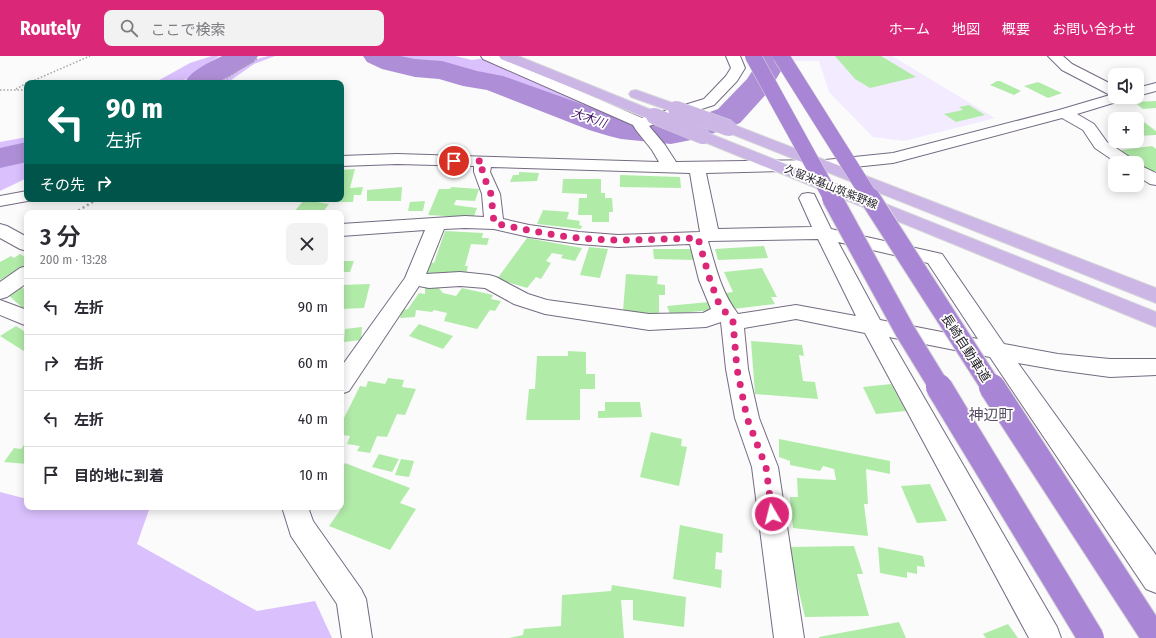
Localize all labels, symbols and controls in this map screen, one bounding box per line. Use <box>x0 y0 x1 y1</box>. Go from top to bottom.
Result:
search box <box>104 10 384 46</box>
text: Routely <box>20 17 80 40</box>
icon: search <box>118 17 140 39</box>
text: ここで検索 <box>150 21 225 39</box>
text: ホーム <box>888 21 930 38</box>
text: 地図 <box>952 21 980 38</box>
text: 概要 <box>1002 21 1030 38</box>
text: お問い合わせ <box>1052 21 1136 38</box>
map controls <box>1108 68 1144 192</box>
button: sound <box>1108 68 1144 104</box>
text: 90 m <box>106 92 163 125</box>
icon: left <box>40 96 92 148</box>
water label: 大木川 <box>570 106 610 131</box>
button: + <box>1108 112 1144 148</box>
text: 左折 <box>106 130 142 152</box>
pin <box>437 144 471 178</box>
icon: arrive <box>443 150 465 172</box>
button: − <box>1108 156 1144 192</box>
street label: 久留米基山筑紫野線 <box>783 162 879 212</box>
icon: right <box>93 172 115 194</box>
text: その先 <box>40 176 85 194</box>
text: 3 分 <box>40 223 80 251</box>
button: close <box>286 223 328 265</box>
text: 200 m · 13:28 <box>40 252 107 267</box>
icon: left <box>40 296 62 318</box>
text: 90 m <box>298 298 328 316</box>
text: 左折 <box>74 299 104 317</box>
street label: 長崎自動車道 <box>938 311 994 385</box>
icon: right <box>40 352 62 374</box>
text: 60 m <box>298 354 328 372</box>
text: 右折 <box>74 355 104 373</box>
district label: 神辺町 <box>968 406 1014 424</box>
icon: left <box>40 408 62 430</box>
text: 40 m <box>298 410 328 428</box>
text: 左折 <box>74 411 104 429</box>
icon: arrive <box>40 464 62 486</box>
text: 10 m <box>299 466 328 484</box>
text: 目的地に到着 <box>74 467 164 485</box>
position arrow <box>751 493 793 535</box>

